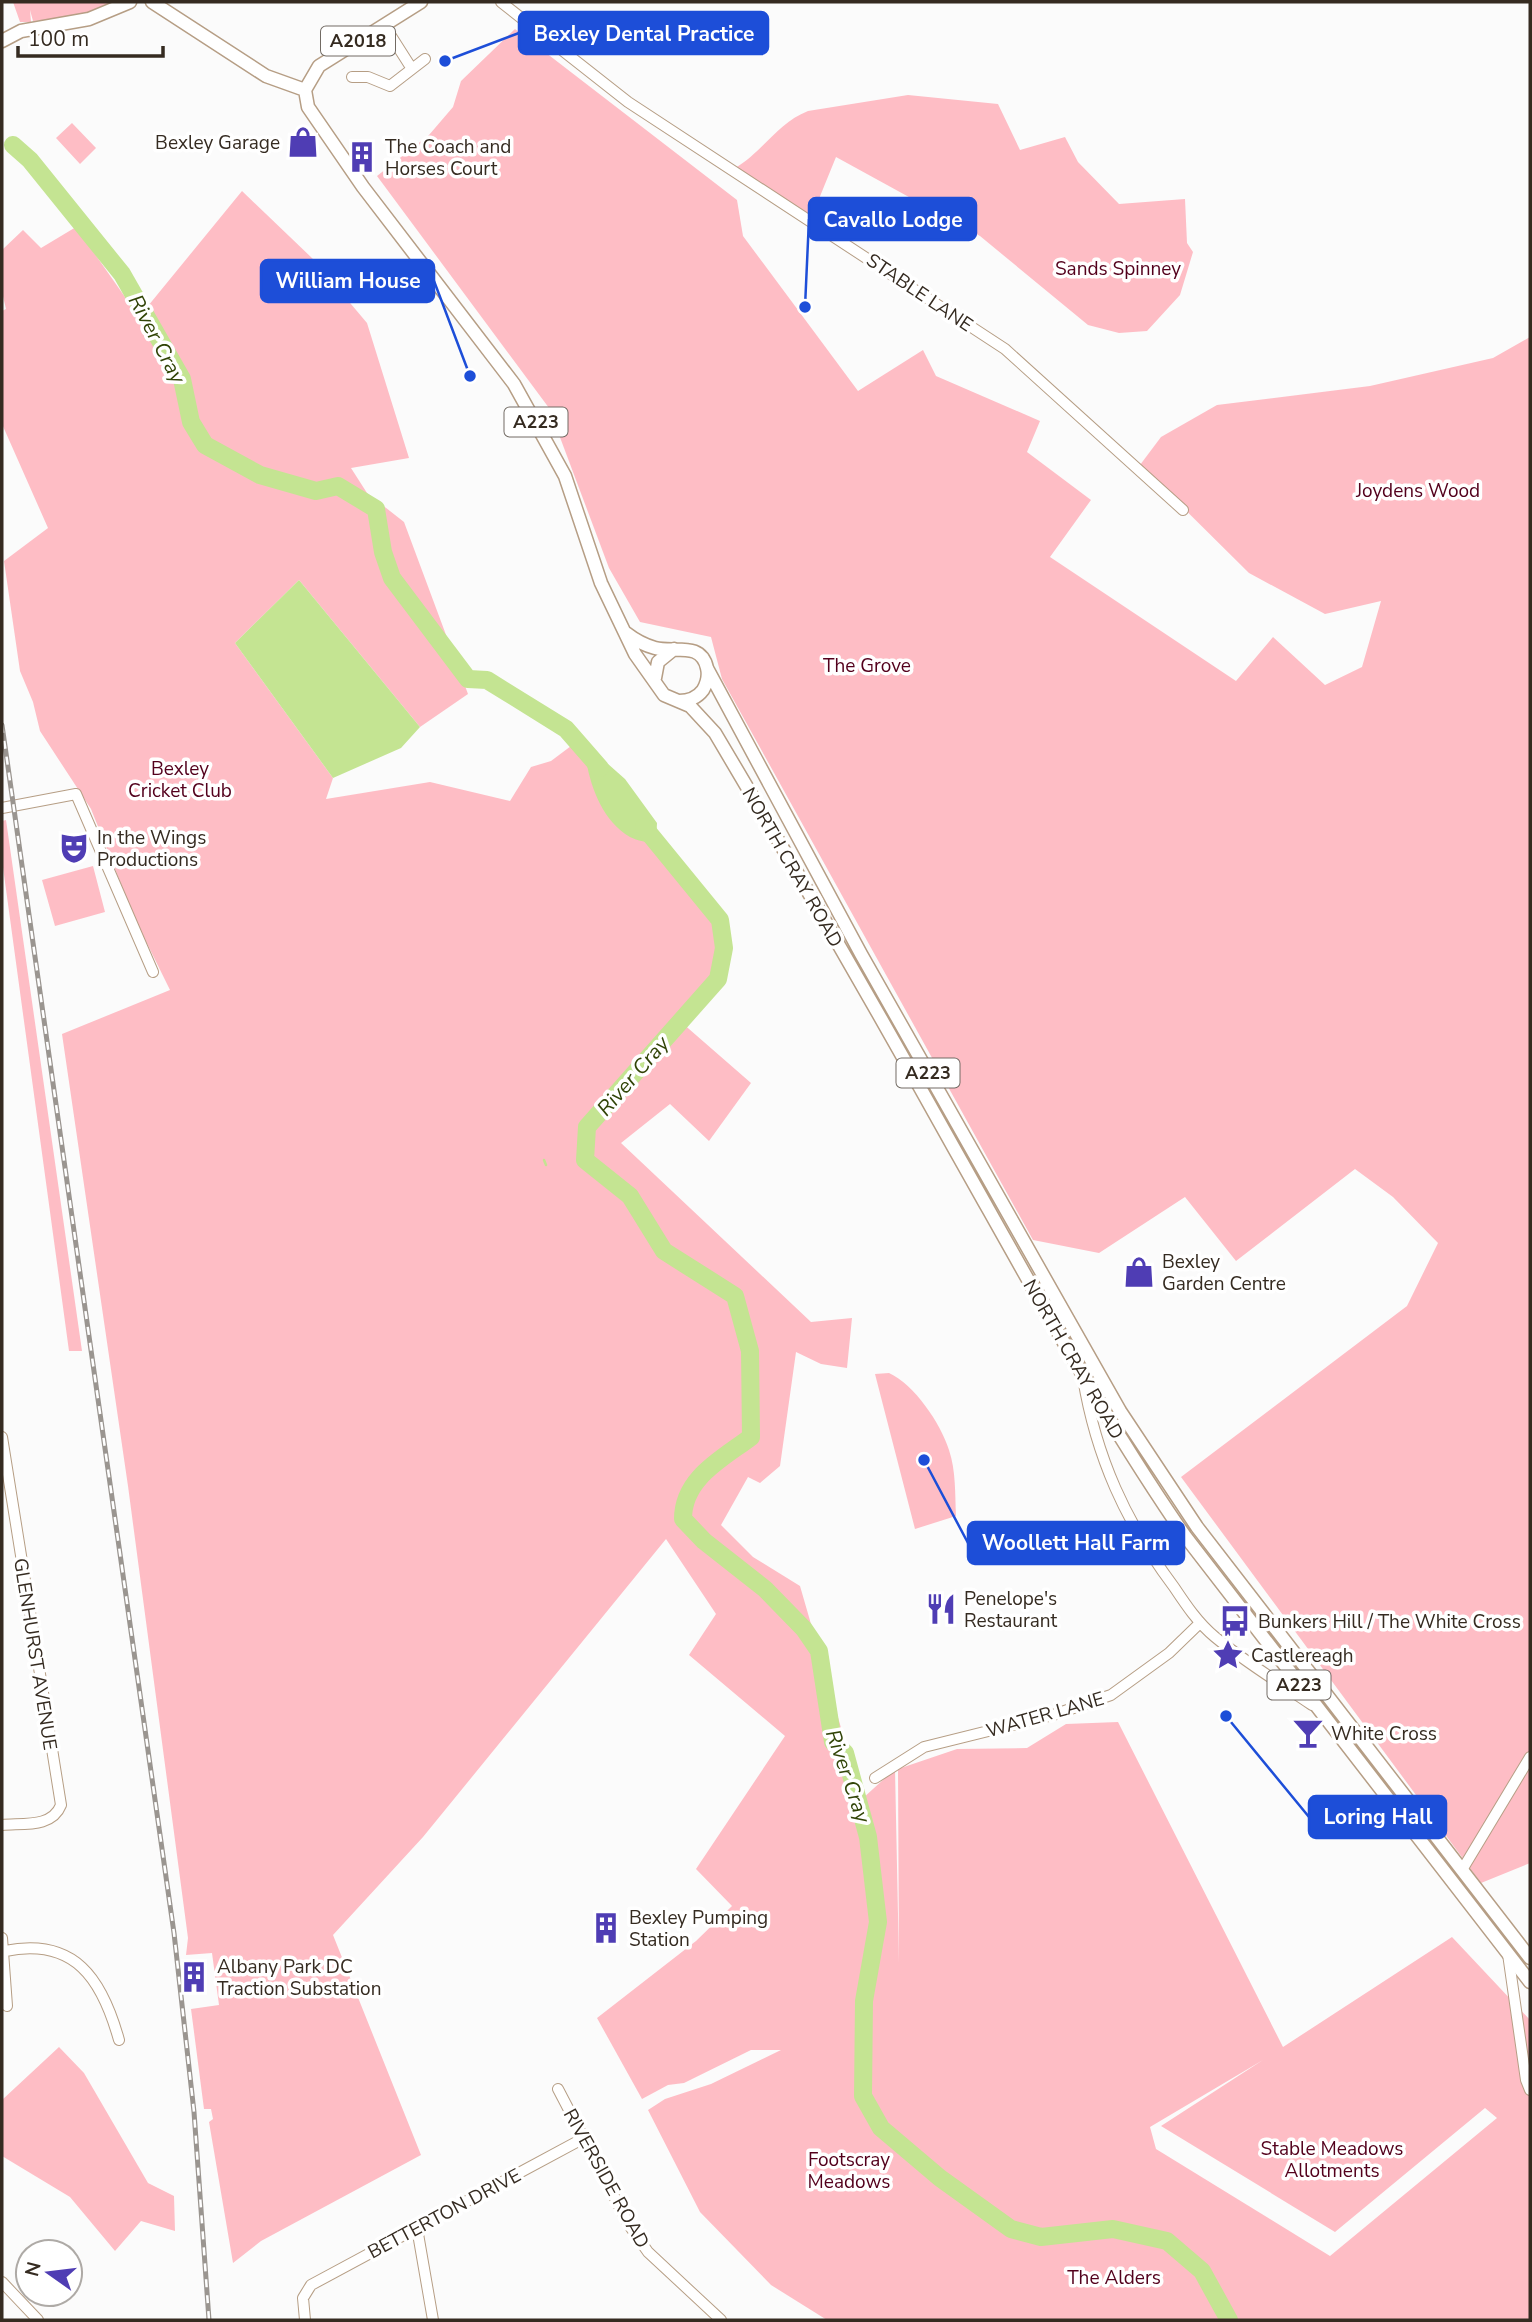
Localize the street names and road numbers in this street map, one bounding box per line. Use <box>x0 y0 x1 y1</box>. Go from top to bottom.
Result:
road number: A2018 <box>321 26 395 56</box>
street label: STABLE LANE <box>861 248 978 338</box>
road number: A223 <box>504 408 568 436</box>
street label: NORTH CRAY ROAD <box>736 783 849 952</box>
road number: A223 <box>897 1058 960 1088</box>
street label: NORTH CRAY ROAD <box>1017 1275 1130 1444</box>
street label: GLENHURST AVENUE <box>7 1556 63 1752</box>
road number: A223 <box>1268 1670 1330 1700</box>
street label: WATER LANE <box>983 1686 1107 1744</box>
street label: RIVERSIDE ROAD <box>557 2104 655 2253</box>
street label: BETTERTON DRIVE <box>363 2162 526 2265</box>

